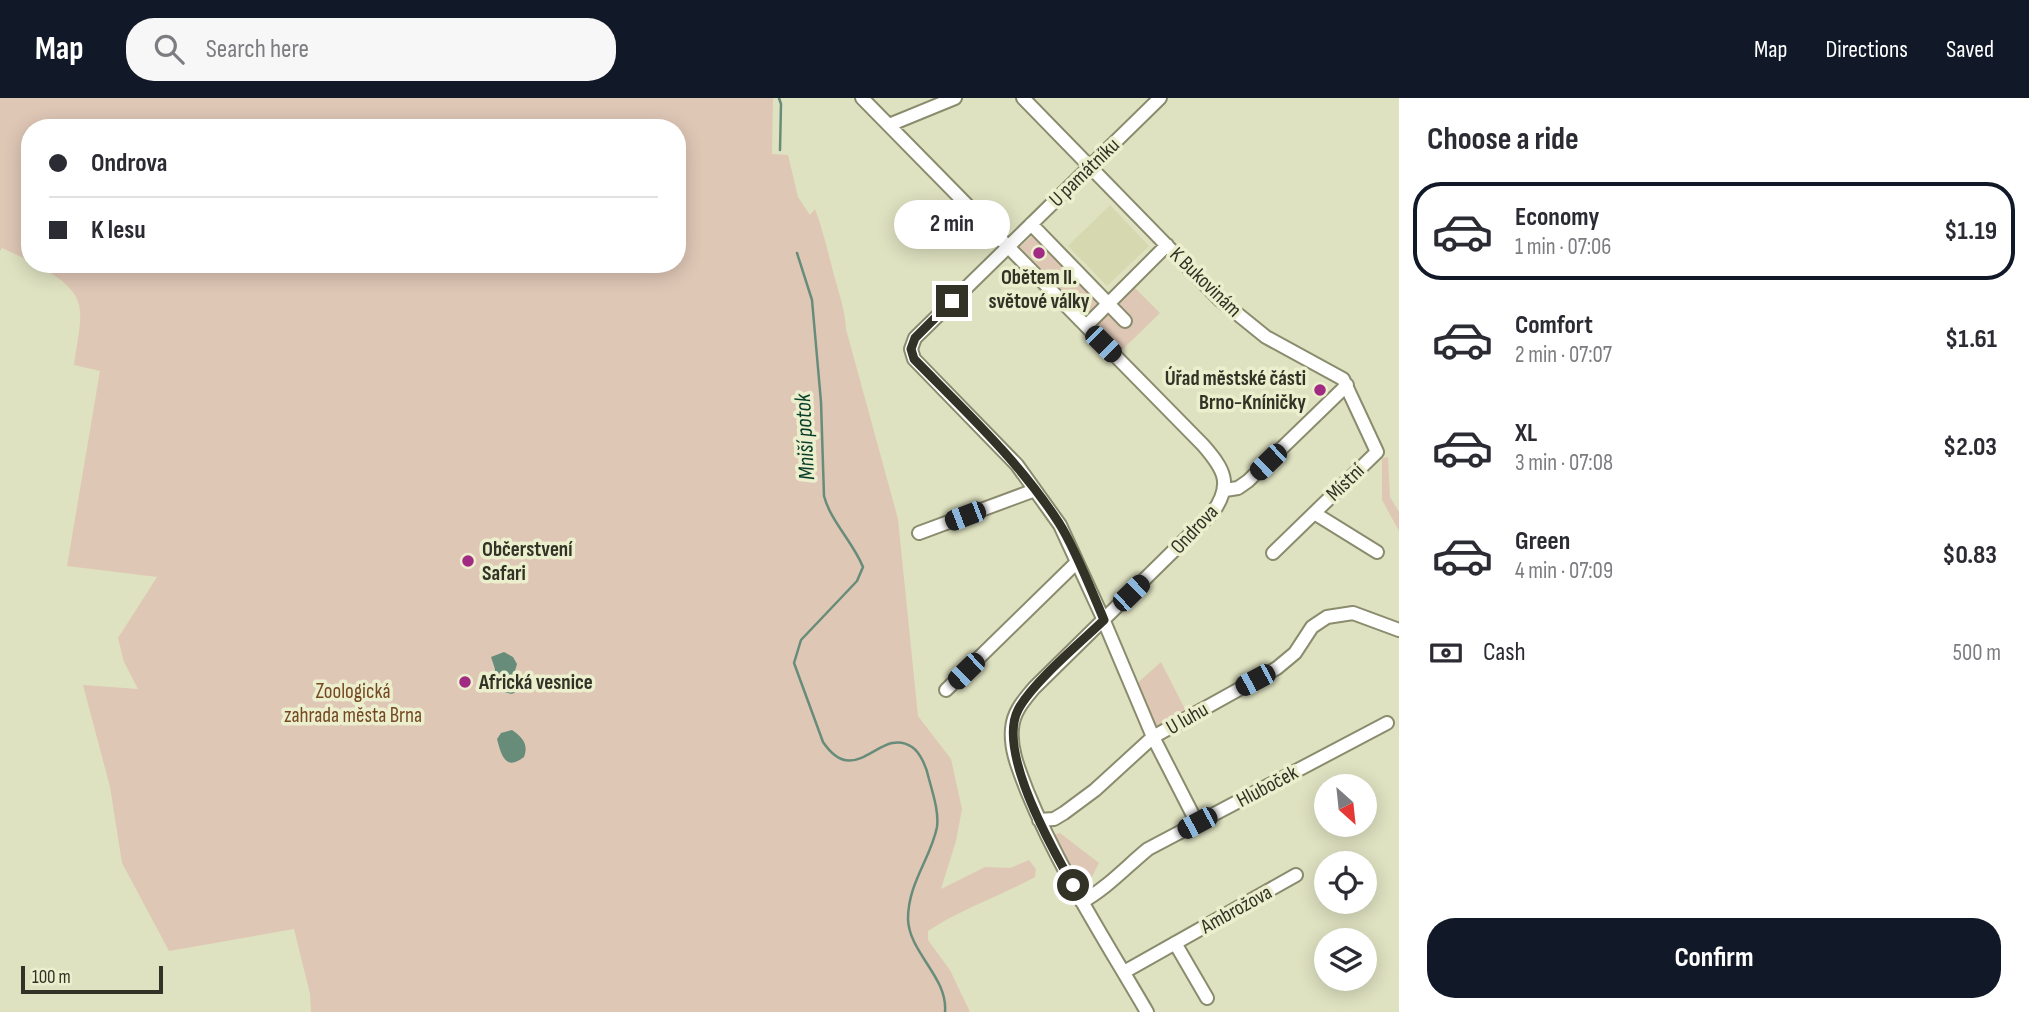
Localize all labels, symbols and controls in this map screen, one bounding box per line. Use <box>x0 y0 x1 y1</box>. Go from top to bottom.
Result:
search box <box>126 18 616 81</box>
text: Map <box>35 29 84 69</box>
icon: search <box>150 30 188 68</box>
text: Search here <box>206 34 309 65</box>
text: Map <box>1754 35 1787 64</box>
text: Directions <box>1825 35 1908 64</box>
text: Saved <box>1946 35 1994 64</box>
text: Choose a ride <box>1427 120 1579 159</box>
street label: U památníku <box>1044 133 1125 212</box>
text: Ondrova <box>91 148 167 179</box>
callout: 2 min <box>894 200 1010 248</box>
icon: car <box>1431 200 1494 263</box>
text: Economy <box>1515 202 1599 233</box>
text: 2 min <box>930 210 974 238</box>
text: K lesu <box>91 215 146 246</box>
text: $1.19 <box>1944 216 1997 247</box>
text: 1 min · 07:06 <box>1515 233 1611 261</box>
street label: K Bukovinám <box>1165 242 1247 323</box>
marker: Obětem II. světové války <box>1031 245 1047 261</box>
place label: Obětem II. světové války <box>988 265 1090 314</box>
route end <box>936 285 968 317</box>
icon: car <box>1431 308 1494 371</box>
text: Comfort <box>1515 310 1593 341</box>
car <box>1081 322 1126 366</box>
text: $1.61 <box>1945 324 1997 355</box>
text: 2 min · 07:07 <box>1515 341 1612 369</box>
place label: Úřad městské části Brno-Kníničky <box>1165 366 1306 415</box>
marker: Úřad městské části Brno-Kníničky <box>1312 382 1328 398</box>
water label: Mniší potok <box>789 392 821 481</box>
icon: car <box>1431 416 1494 479</box>
text: XL <box>1515 418 1537 449</box>
text: $2.03 <box>1943 432 1997 463</box>
car <box>1246 440 1291 484</box>
text: 3 min · 07:08 <box>1515 449 1613 477</box>
street label: Místní <box>1321 458 1370 506</box>
car <box>942 499 989 533</box>
street label: Ondrova <box>1165 500 1223 559</box>
icon: car <box>1431 524 1494 587</box>
text: Green <box>1515 526 1570 557</box>
place label: Občerstvení Safari <box>482 537 573 586</box>
text: $0.83 <box>1942 540 1997 571</box>
marker: Občerstvení Safari <box>460 553 476 569</box>
text: 4 min · 07:09 <box>1515 557 1613 585</box>
car <box>1109 571 1154 615</box>
icon: cash <box>1427 634 1465 672</box>
text: Cash <box>1483 637 1526 668</box>
text: 500 m <box>1953 639 2001 667</box>
car <box>944 649 989 693</box>
car <box>1232 661 1279 699</box>
place label: Africká vesnice <box>478 670 593 695</box>
marker: Africká vesnice <box>457 674 473 690</box>
park label: Zoologická zahrada města Brna <box>284 679 422 728</box>
street label: U luhu <box>1162 697 1213 740</box>
street label: Hluboček <box>1232 760 1302 813</box>
north arrow <box>1314 774 1377 836</box>
map controls <box>1314 774 1377 991</box>
car <box>1174 804 1221 842</box>
button: locate <box>1314 851 1377 914</box>
route start <box>1057 869 1089 901</box>
street label: Ambrožova <box>1195 880 1276 940</box>
button: Confirm <box>1427 918 2001 998</box>
button: layers <box>1314 928 1377 991</box>
scale bar <box>21 963 163 995</box>
text: 100 m <box>32 966 71 989</box>

